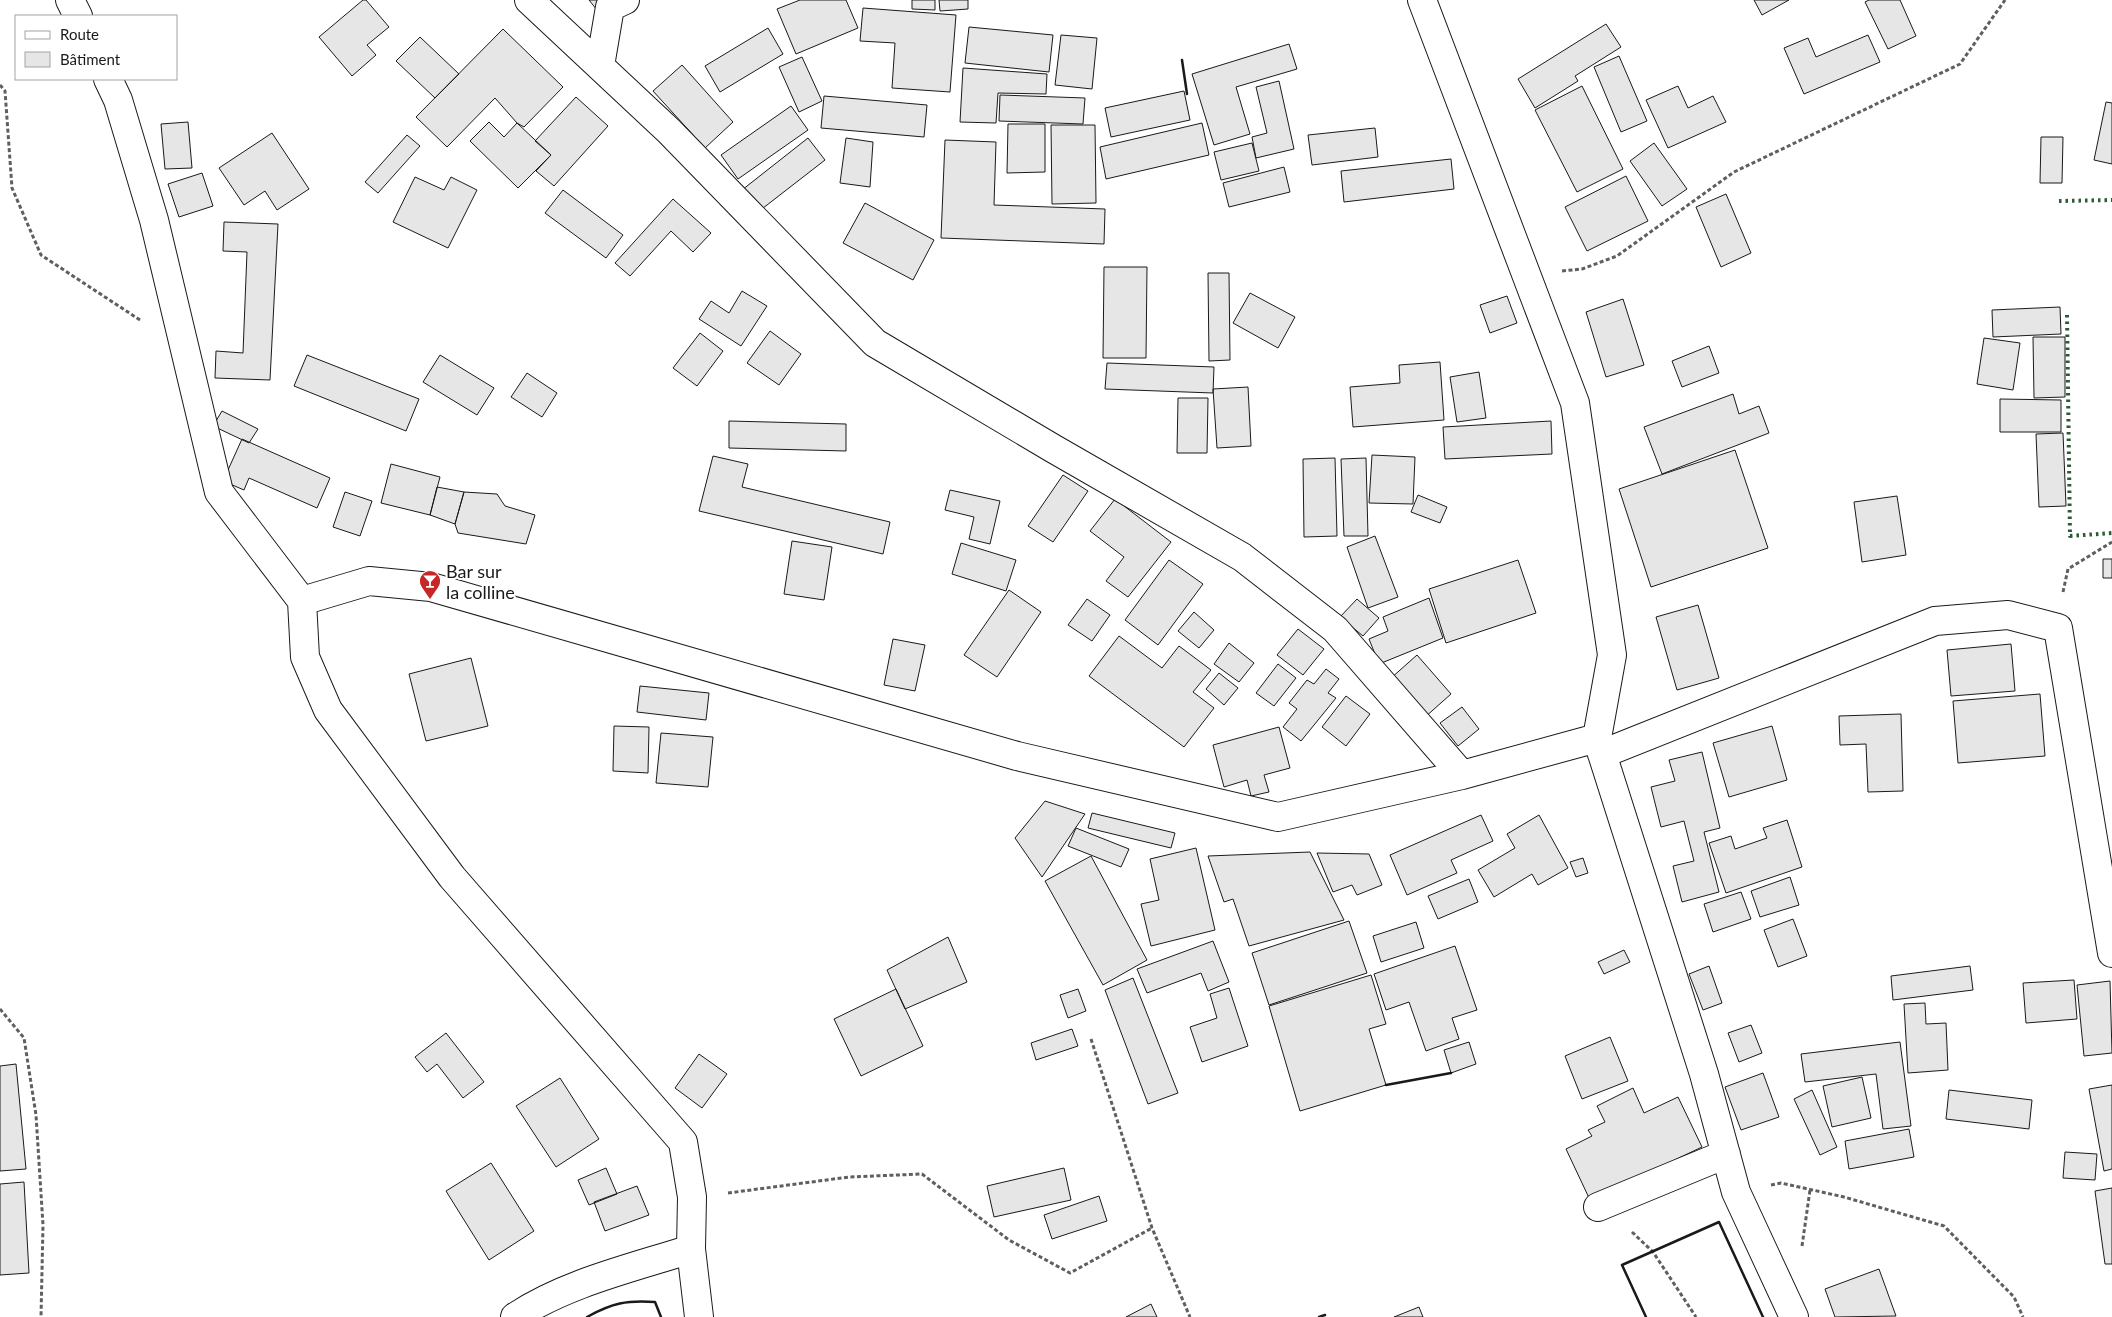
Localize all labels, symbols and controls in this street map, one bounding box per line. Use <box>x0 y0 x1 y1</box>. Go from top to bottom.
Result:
legend <box>15 15 178 80</box>
text: Route <box>60 25 99 43</box>
text: Bâtiment <box>60 50 121 68</box>
place label: Bar sur la colline <box>446 560 515 603</box>
bar icon: Bar sur la colline <box>418 569 442 600</box>

